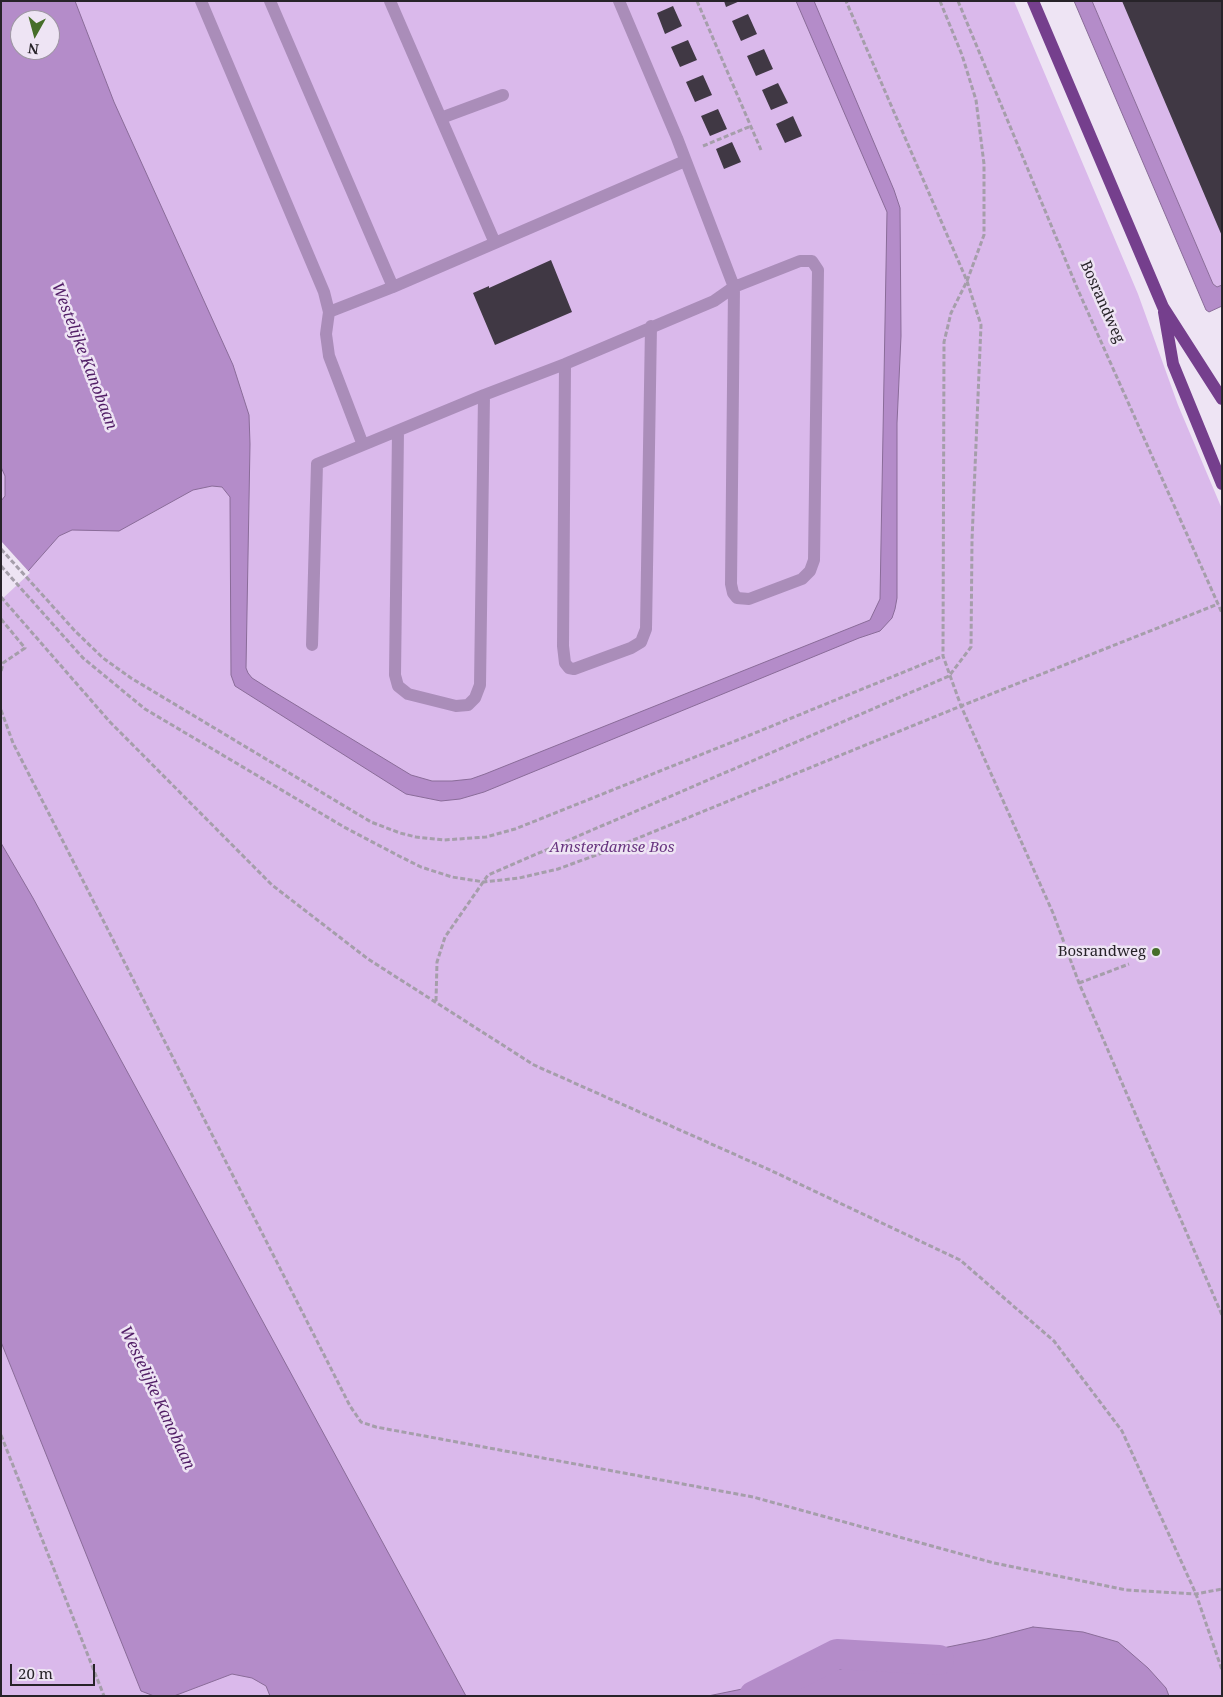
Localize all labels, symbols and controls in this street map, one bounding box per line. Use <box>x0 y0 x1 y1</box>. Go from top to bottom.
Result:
north arrow <box>10 10 60 60</box>
text: N <box>27 39 40 59</box>
street label: Bosrandweg <box>1076 258 1128 346</box>
water label: Westelijke Kanobaan <box>47 280 121 432</box>
park label: Amsterdamse Bos <box>549 839 675 857</box>
place label: Bosrandweg <box>1058 943 1146 961</box>
marker: Bosrandweg <box>1150 946 1162 958</box>
water label: Westelijke Kanobaan <box>115 1323 199 1473</box>
scale bar <box>12 1654 98 1686</box>
text: 20 m <box>18 1663 53 1683</box>

